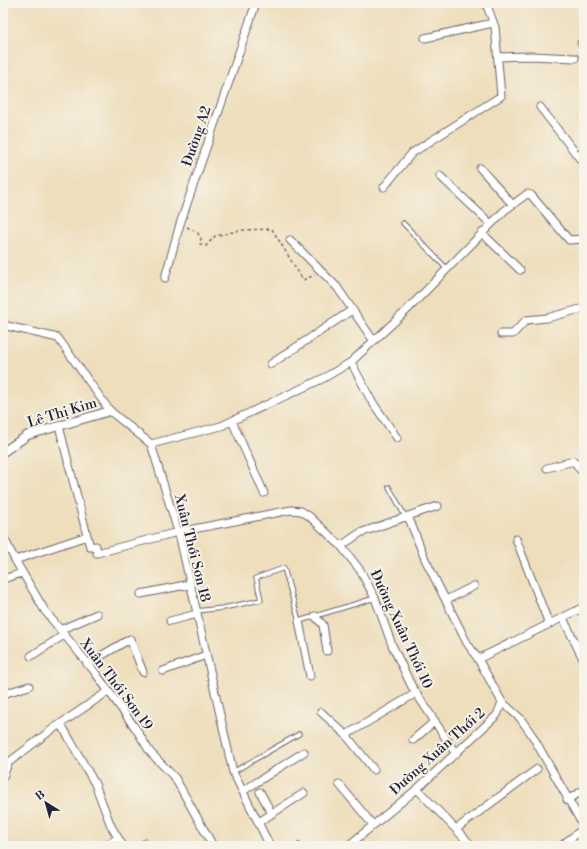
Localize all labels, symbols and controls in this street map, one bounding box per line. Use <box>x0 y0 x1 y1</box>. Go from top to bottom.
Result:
street label: Đường A2 <box>178 104 216 169</box>
street label: Lê Thị Kim <box>25 394 99 432</box>
street label: Xuân Thới Sơn 18 <box>170 491 214 604</box>
street label: Đường Xuân Thới 10 <box>366 567 437 692</box>
street label: Xuân Thới Sơn 19 <box>75 634 157 734</box>
street label: Đường Xuân Thới 2 <box>386 704 489 799</box>
north arrow <box>26 783 66 823</box>
text: B <box>33 788 48 804</box>

